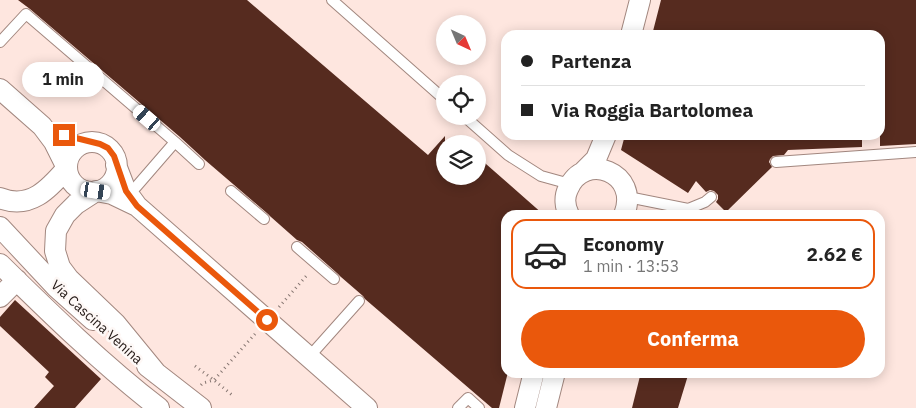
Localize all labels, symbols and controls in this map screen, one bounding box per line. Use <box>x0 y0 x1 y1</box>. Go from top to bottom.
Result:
north arrow <box>436 15 486 65</box>
map controls <box>436 15 486 185</box>
text: Partenza <box>551 49 632 73</box>
callout: 1 min <box>23 62 105 98</box>
text: 1 min <box>42 69 84 89</box>
button: locate <box>436 75 486 125</box>
text: Via Roggia Bartolomea <box>551 98 753 122</box>
car <box>130 102 163 134</box>
route end <box>53 124 75 146</box>
button: layers <box>436 135 486 185</box>
car <box>80 181 111 201</box>
icon: car <box>523 232 568 277</box>
text: Economy <box>583 232 664 256</box>
text: 2.62 € <box>807 242 863 266</box>
text: 1 min · 13:53 <box>583 256 679 276</box>
street label: Via Cascina Venina <box>47 276 147 368</box>
route start <box>256 309 278 331</box>
button: Conferma <box>521 310 865 368</box>

